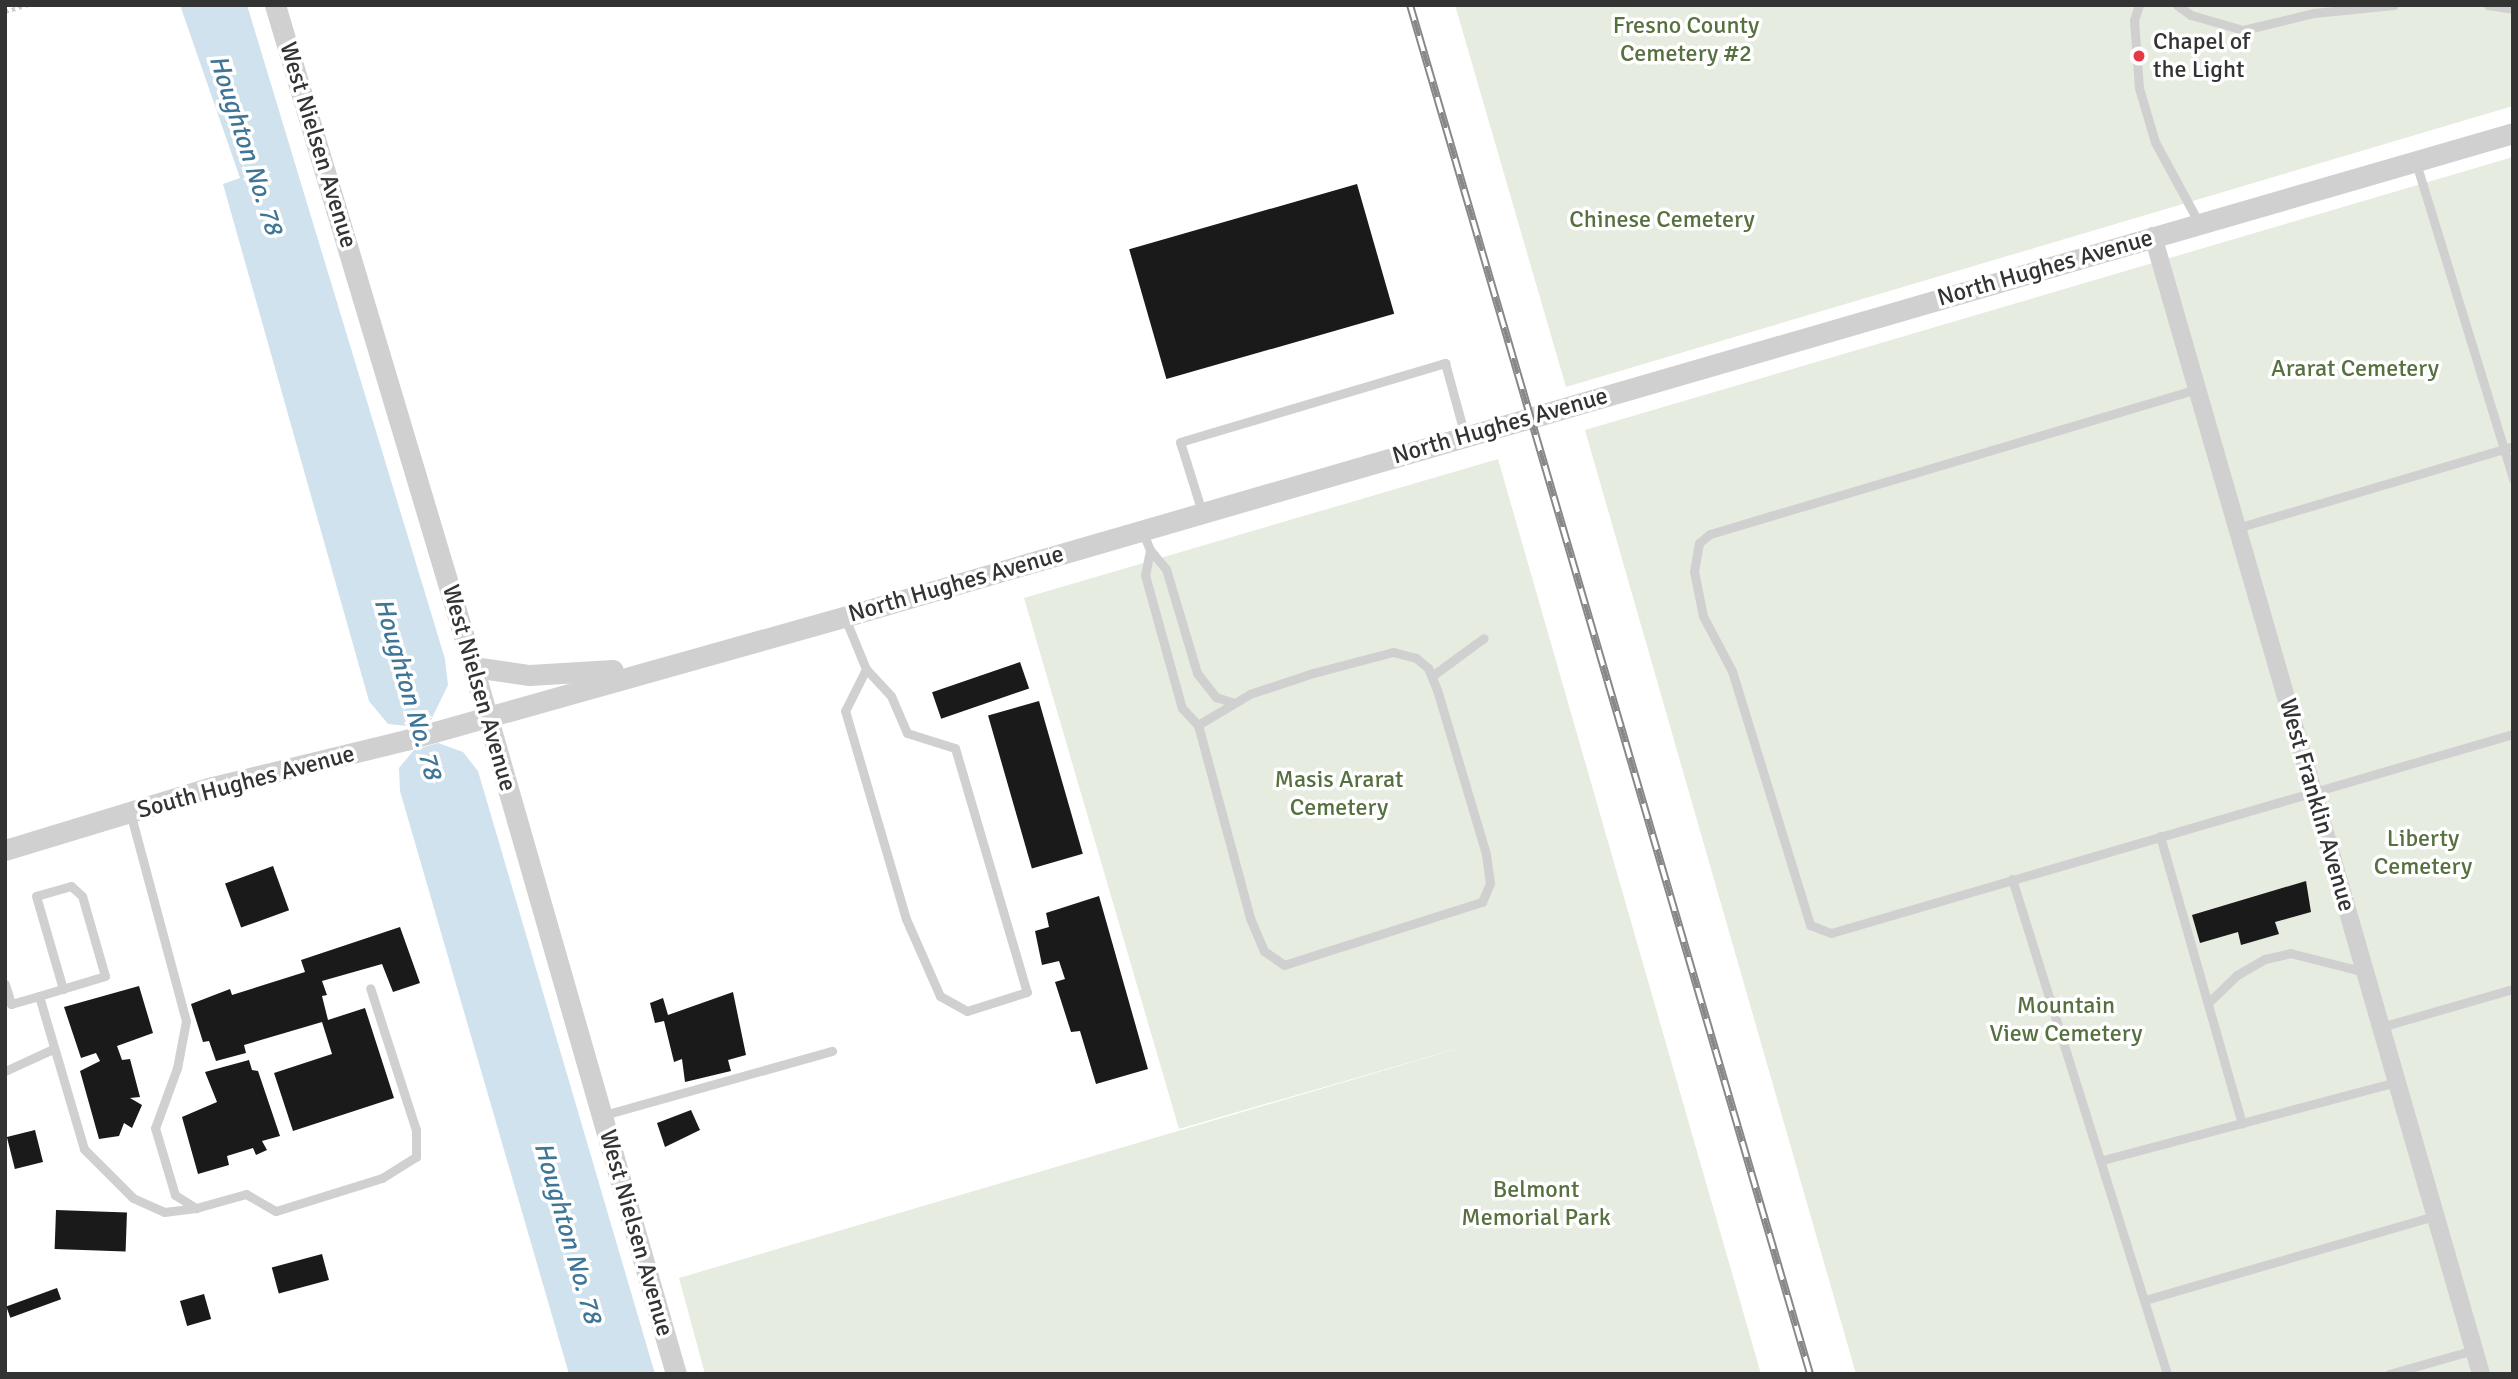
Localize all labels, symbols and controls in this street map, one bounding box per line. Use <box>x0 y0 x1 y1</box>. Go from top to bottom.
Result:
park label: Fresno County Cemetery #2 <box>1613 12 1759 68</box>
place label: Chapel of the Light <box>2153 28 2250 84</box>
street label: West Nielsen Avenue <box>273 39 363 251</box>
marker: Chapel of the Light <box>2131 48 2147 64</box>
water label: Houghton No. 78 <box>201 51 289 239</box>
park label: Chinese Cemetery <box>1569 206 1755 234</box>
street label: North Hughes Avenue <box>1934 223 2156 313</box>
park label: Ararat Cemetery <box>2271 355 2439 383</box>
street label: North Hughes Avenue <box>1389 381 1611 471</box>
street label: North Hughes Avenue <box>845 539 1067 629</box>
street label: West Nielsen Avenue <box>436 581 522 795</box>
water label: Houghton No. 78 <box>366 595 448 783</box>
street label: West Franklin Avenue <box>2273 695 2361 915</box>
street label: South Hughes Avenue <box>134 739 358 825</box>
park label: Masis Ararat Cemetery <box>1275 766 1403 822</box>
park label: Liberty Cemetery <box>2374 825 2472 881</box>
park label: Mountain View Cemetery <box>1990 992 2142 1048</box>
street label: West Nielsen Avenue <box>593 1126 679 1340</box>
water label: Houghton No. 78 <box>526 1139 608 1327</box>
park label: Belmont Memorial Park <box>1461 1176 1611 1232</box>

